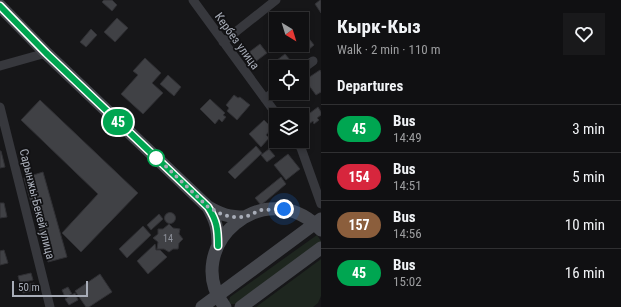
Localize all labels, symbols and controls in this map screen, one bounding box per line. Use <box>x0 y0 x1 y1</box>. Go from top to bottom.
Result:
street label: Кербез улица <box>212 10 262 72</box>
north arrow <box>269 12 309 52</box>
map controls <box>269 12 309 148</box>
button: heart <box>563 13 605 55</box>
text: Кырк-Кыз <box>337 15 421 38</box>
text: Walk · 2 min · 110 m <box>337 42 441 57</box>
button: locate <box>269 60 309 100</box>
text: Departures <box>337 77 403 95</box>
button: layers <box>269 108 309 148</box>
line badge: 45 <box>100 109 136 135</box>
text: Bus <box>393 112 416 130</box>
text: 45 <box>111 114 125 130</box>
text: 3 min <box>572 120 605 138</box>
text: 45 <box>352 121 366 137</box>
text: 14:49 <box>393 130 422 145</box>
street label: Сарынжы-Бекей улица <box>17 147 58 261</box>
unlabelled marker <box>147 149 165 167</box>
text: Bus <box>393 160 416 178</box>
text: 5 min <box>572 168 605 186</box>
text: 154 <box>348 169 370 185</box>
text: 14:51 <box>393 178 422 193</box>
your location <box>274 199 294 219</box>
text: Bus <box>393 208 416 226</box>
text: 10 min <box>565 216 605 234</box>
text: 157 <box>348 217 370 233</box>
text: 14:56 <box>393 226 422 241</box>
house number: 14 <box>163 233 173 244</box>
text: Bus <box>393 256 416 274</box>
text: 16 min <box>565 264 605 282</box>
text: 45 <box>352 265 366 281</box>
text: 15:02 <box>393 274 422 289</box>
scale bar <box>12 279 88 298</box>
text: 50 m <box>18 281 40 294</box>

